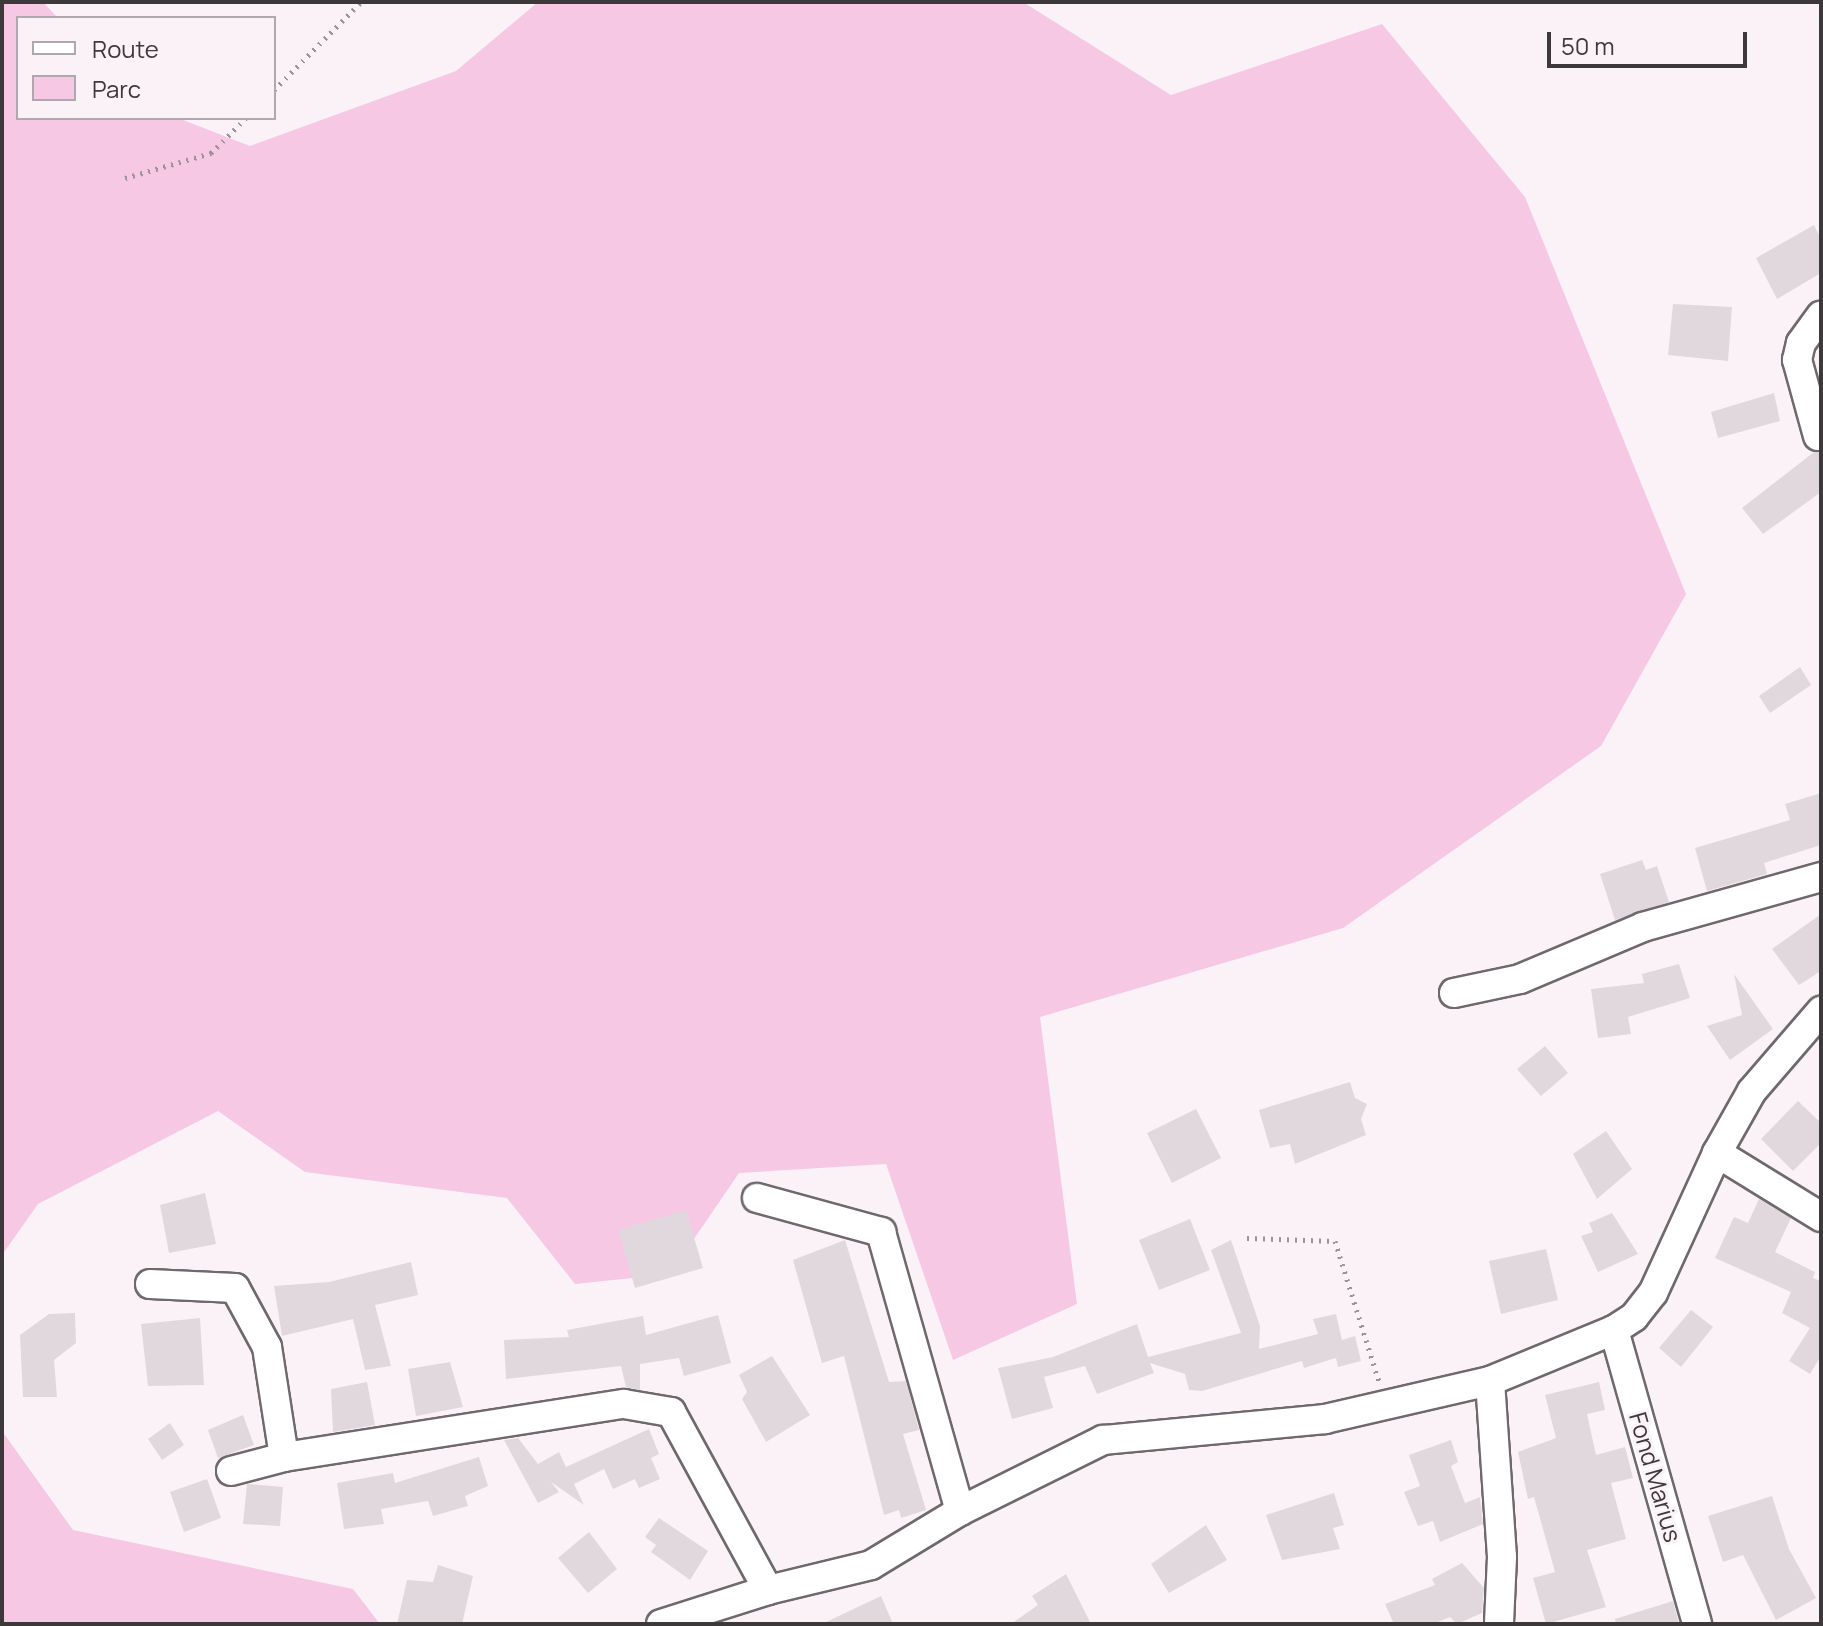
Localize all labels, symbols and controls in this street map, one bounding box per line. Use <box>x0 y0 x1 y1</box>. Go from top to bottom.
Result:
legend <box>16 16 276 120</box>
scale bar <box>1551 16 1751 66</box>
text: 50 m <box>1561 29 1615 62</box>
text: Route <box>92 32 159 65</box>
text: Parc <box>92 72 141 105</box>
street label: Fond Marius <box>1624 1409 1688 1545</box>

